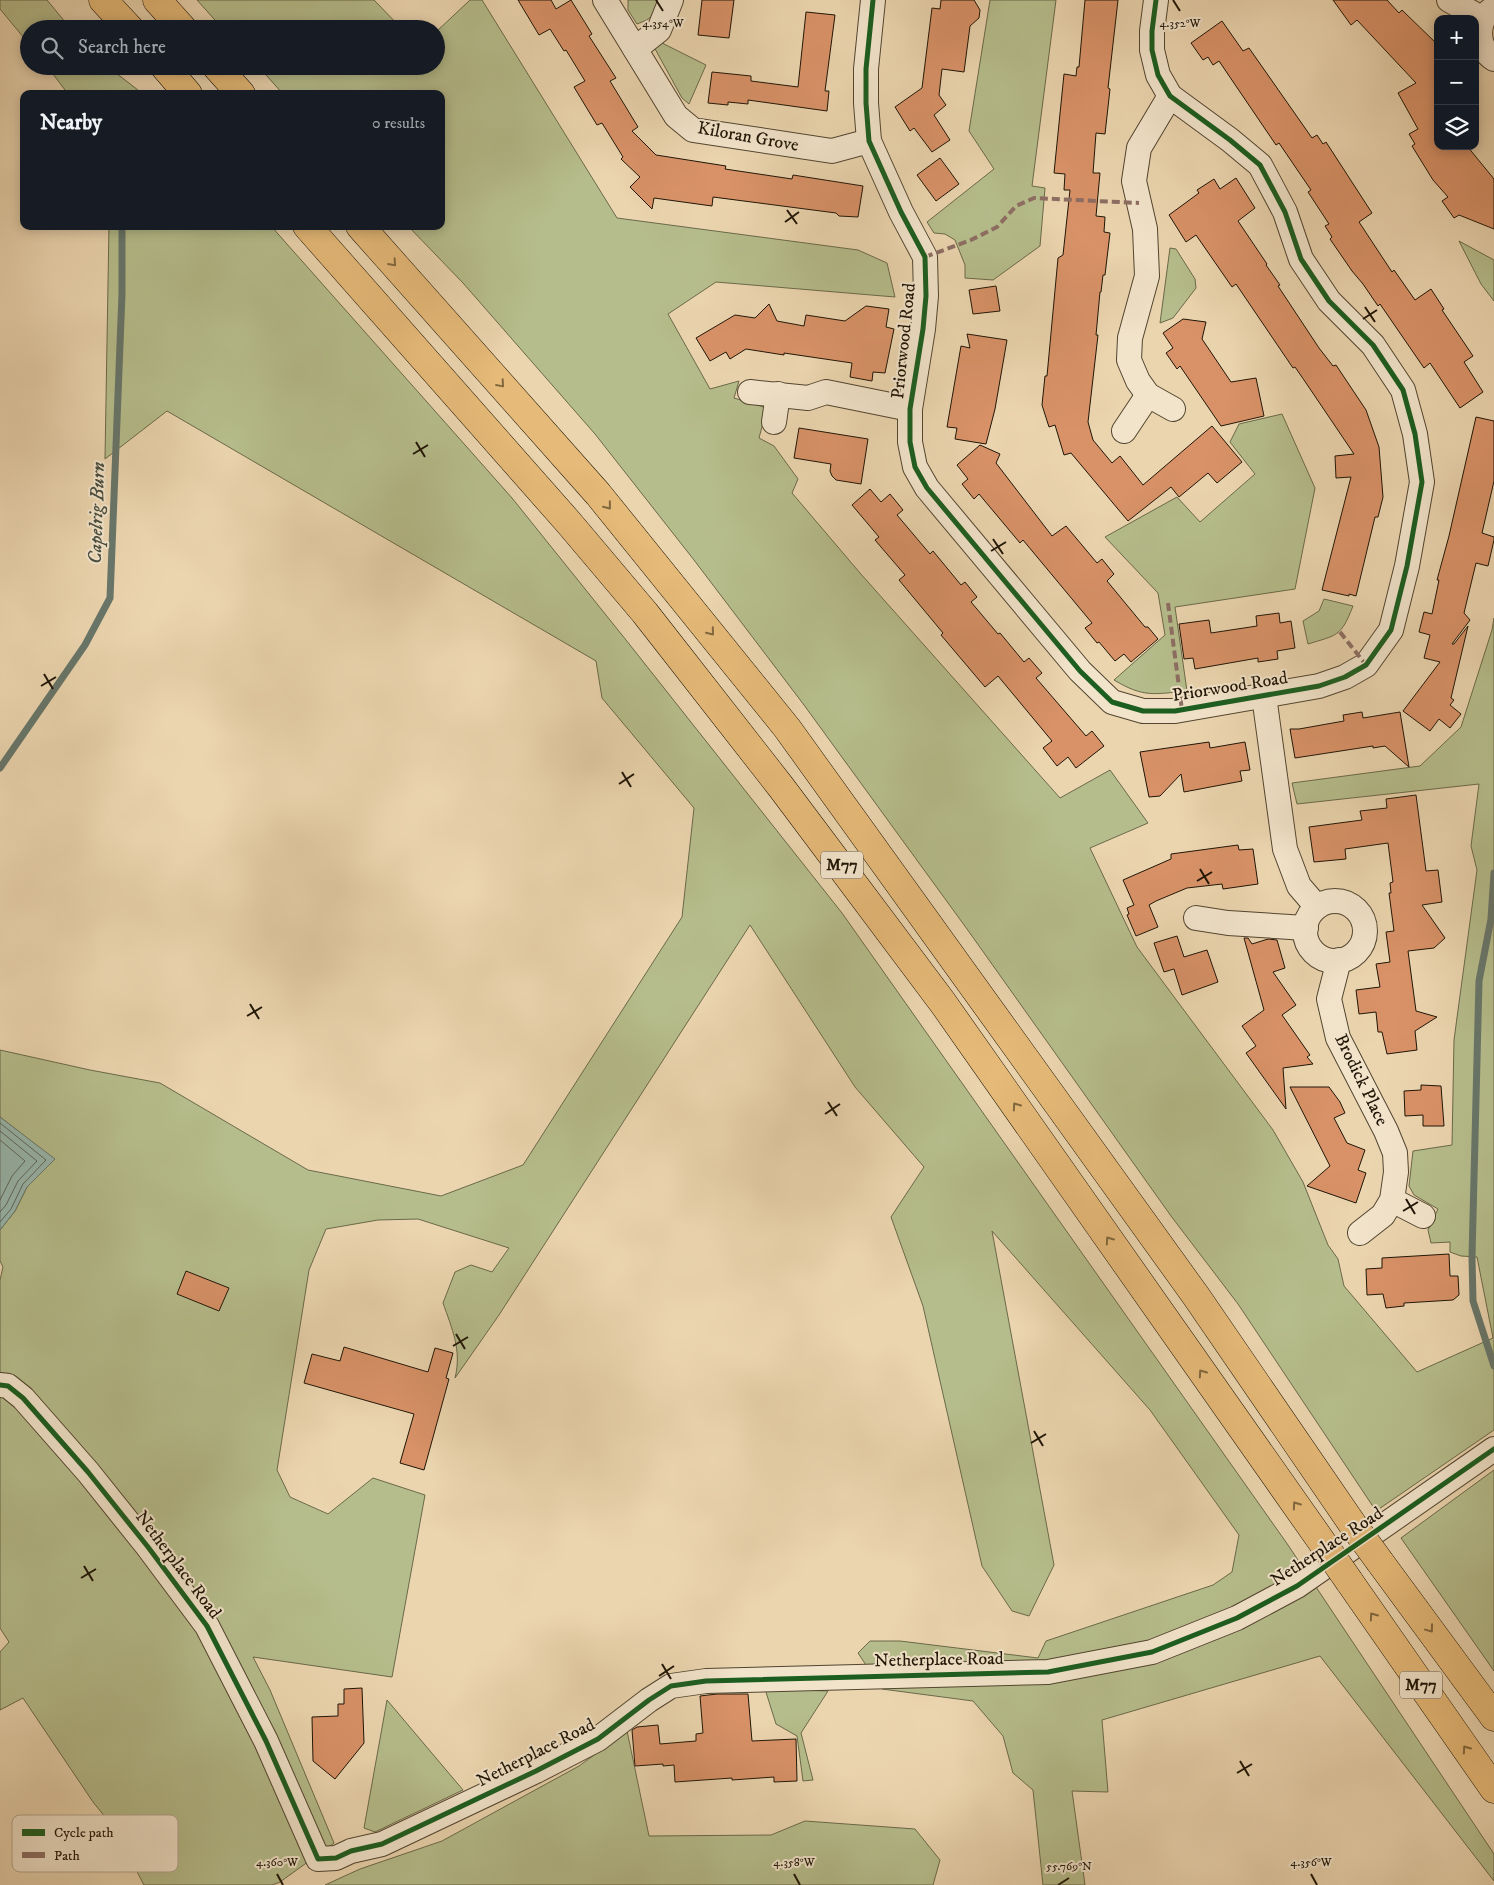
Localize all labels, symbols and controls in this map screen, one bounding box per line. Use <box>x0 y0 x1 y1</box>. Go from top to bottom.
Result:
map controls <box>1434 15 1479 150</box>
button: + <box>1434 15 1479 60</box>
text: 4.354°W <box>642 16 685 31</box>
text: 4.352°W <box>1159 16 1202 31</box>
search box <box>20 20 445 75</box>
icon: search <box>38 34 66 62</box>
text: Search here <box>78 36 166 59</box>
button: − <box>1434 60 1479 105</box>
button: layers <box>1434 105 1479 150</box>
text: Nearby <box>40 110 102 136</box>
text: 0 results <box>372 113 425 133</box>
street label: Kiloran Grove <box>696 117 800 157</box>
one-way arrow <box>387 257 396 266</box>
street label: Priorwood Road <box>887 282 921 400</box>
one-way arrow <box>495 379 504 388</box>
water label: Capelrig Burn <box>84 461 111 565</box>
one-way arrow <box>602 501 611 510</box>
one-way arrow <box>705 626 713 635</box>
street label: Priorwood Road <box>1171 667 1289 707</box>
road number: M77 <box>821 852 863 878</box>
street label: Brodick Place <box>1329 1030 1393 1130</box>
one-way arrow <box>1013 1103 1022 1112</box>
one-way arrow <box>1106 1236 1115 1246</box>
one-way arrow <box>1199 1369 1208 1379</box>
street label: Netherplace Road <box>1267 1502 1387 1591</box>
one-way arrow <box>1293 1502 1302 1511</box>
street label: Netherplace Road <box>130 1507 226 1623</box>
one-way arrow <box>1370 1612 1379 1621</box>
one-way arrow <box>1424 1623 1432 1632</box>
street label: Netherplace Road <box>874 1648 1004 1672</box>
road number: M77 <box>1400 1672 1442 1698</box>
street label: Netherplace Road <box>473 1714 599 1792</box>
one-way arrow <box>1463 1745 1472 1754</box>
legend <box>12 1815 178 1872</box>
text: Cycle path <box>54 1824 114 1842</box>
text: Path <box>54 1847 81 1865</box>
text: 4.360°W <box>256 1855 299 1870</box>
text: 4.358°W <box>773 1855 816 1870</box>
text: 4.356°W <box>1290 1855 1333 1870</box>
text: 55.769°N <box>1046 1859 1092 1874</box>

